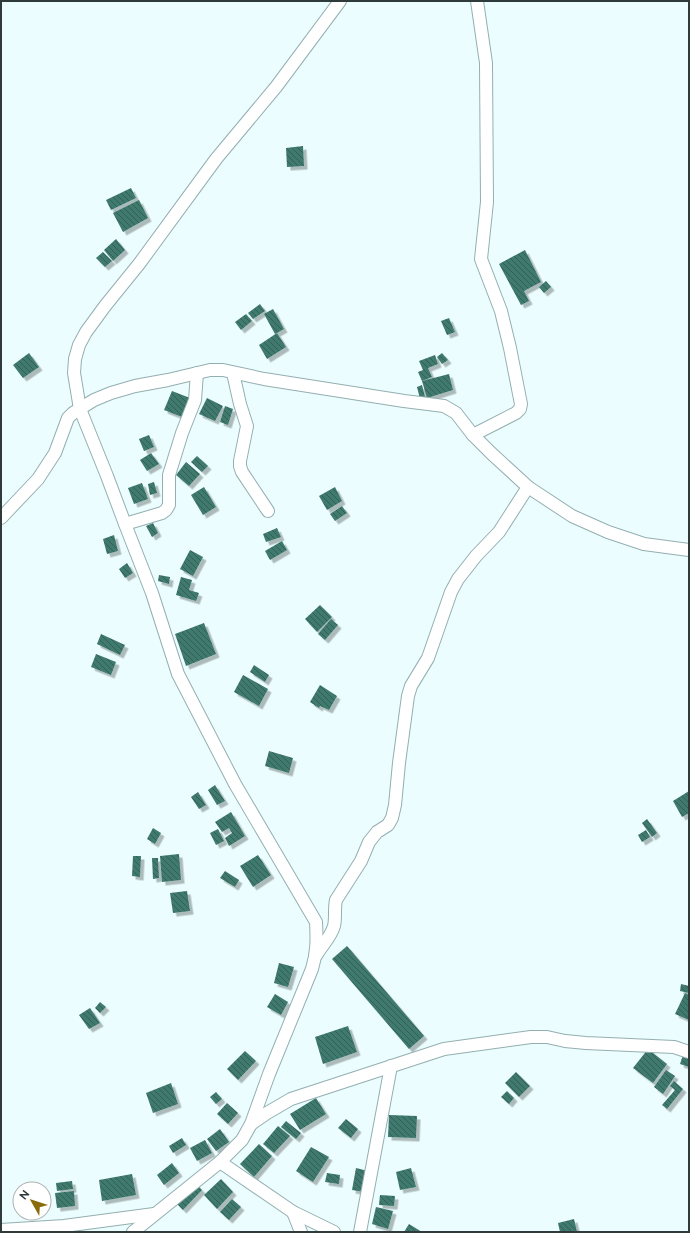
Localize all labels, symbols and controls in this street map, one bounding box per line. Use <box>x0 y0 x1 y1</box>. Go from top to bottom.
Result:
north arrow <box>12 1181 52 1221</box>
text: N <box>17 1188 32 1202</box>

